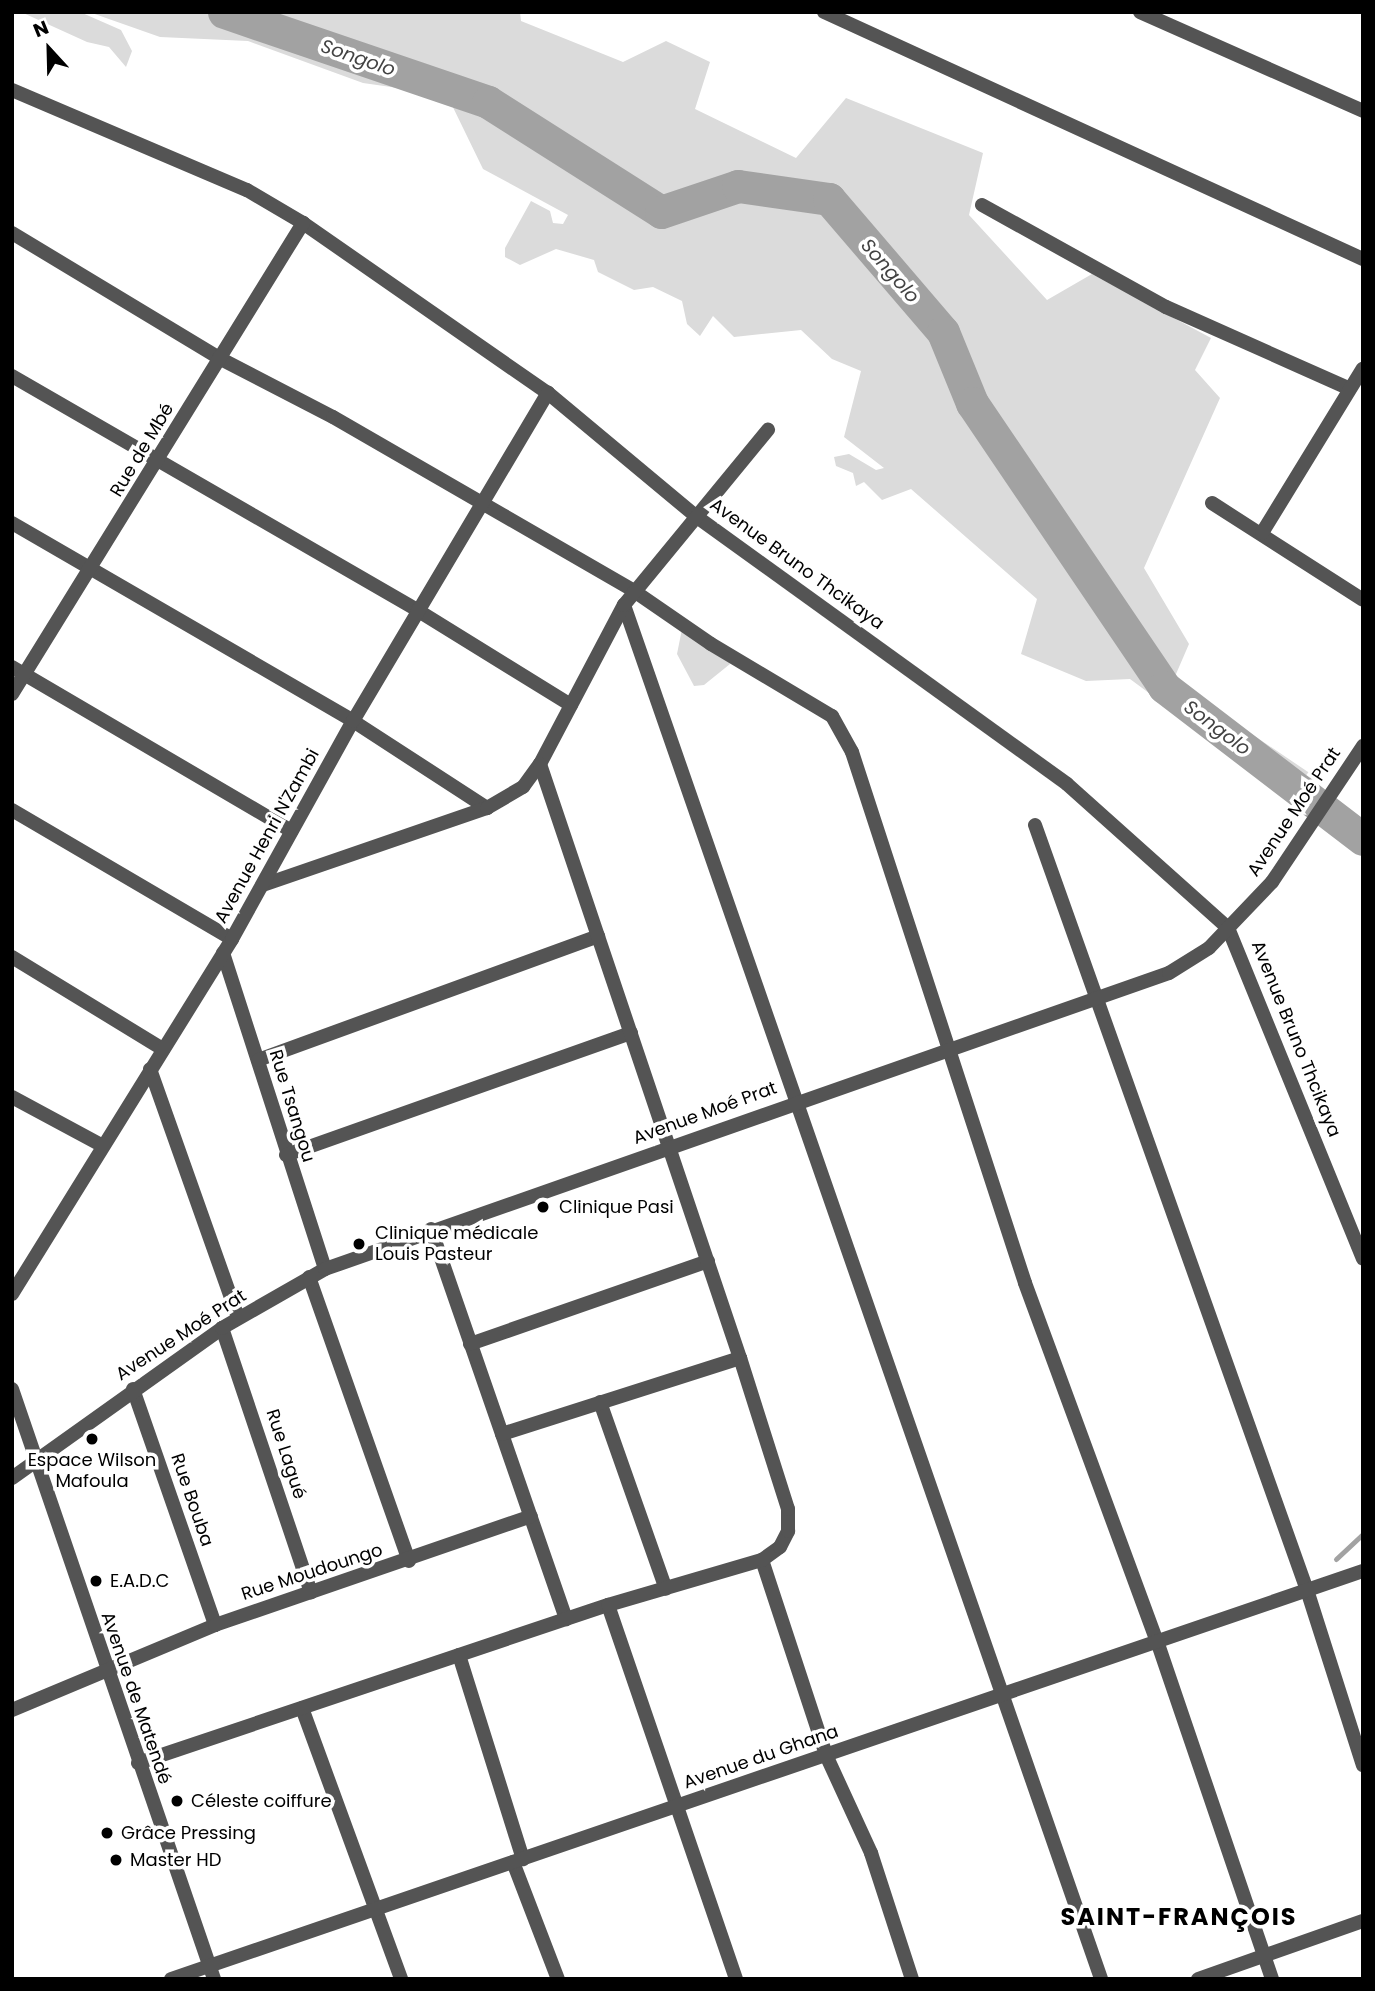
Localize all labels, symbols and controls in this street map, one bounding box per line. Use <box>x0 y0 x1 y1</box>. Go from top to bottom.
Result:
north arrow <box>14 14 84 84</box>
text: N <box>29 14 53 44</box>
water label: Songolo <box>318 35 398 81</box>
water label: Songolo <box>856 234 924 308</box>
street label: Rue de Mbé <box>106 399 178 501</box>
street label: Avenue Bruno Thcikaya <box>706 494 888 634</box>
water label: Songolo <box>1179 696 1255 760</box>
street label: Avenue Moé Prat <box>1243 743 1345 881</box>
street label: Avenue Henri N'Zambi <box>210 745 324 927</box>
street label: Avenue Bruno Thcikaya <box>1247 938 1345 1140</box>
street label: Rue Tsangou <box>265 1047 319 1165</box>
street label: Avenue Moé Prat <box>630 1077 780 1149</box>
place label: Clinique Pasi <box>559 1196 674 1218</box>
marker: Clinique Pasi <box>533 1197 553 1217</box>
place label: Clinique médicale Louis Pasteur <box>375 1223 538 1266</box>
marker: Clinique médicale Louis Pasteur <box>349 1234 369 1254</box>
street label: Avenue Moé Prat <box>112 1285 250 1385</box>
street label: Rue Lagué <box>261 1406 311 1502</box>
marker: Espace Wilson Mafoula <box>84 1431 100 1447</box>
place label: Espace Wilson Mafoula <box>28 1450 156 1492</box>
street label: Rue Bouba <box>166 1451 218 1549</box>
street label: Rue Moudoungo <box>239 1539 385 1605</box>
place label: E.A.D.C <box>110 1570 169 1592</box>
marker: E.A.D.C <box>88 1573 104 1589</box>
street label: Avenue de Matendé <box>96 1609 176 1787</box>
street label: Avenue du Ghana <box>681 1720 841 1794</box>
place label: Céleste coiffure <box>191 1790 332 1812</box>
marker: Céleste coiffure <box>169 1793 185 1809</box>
place label: Grâce Pressing <box>121 1822 256 1844</box>
marker: Grâce Pressing <box>99 1825 115 1841</box>
place label: Master HD <box>130 1849 221 1871</box>
marker: Master HD <box>108 1852 124 1868</box>
district label: SAINT-FRANÇOIS <box>1062 1903 1296 1931</box>

